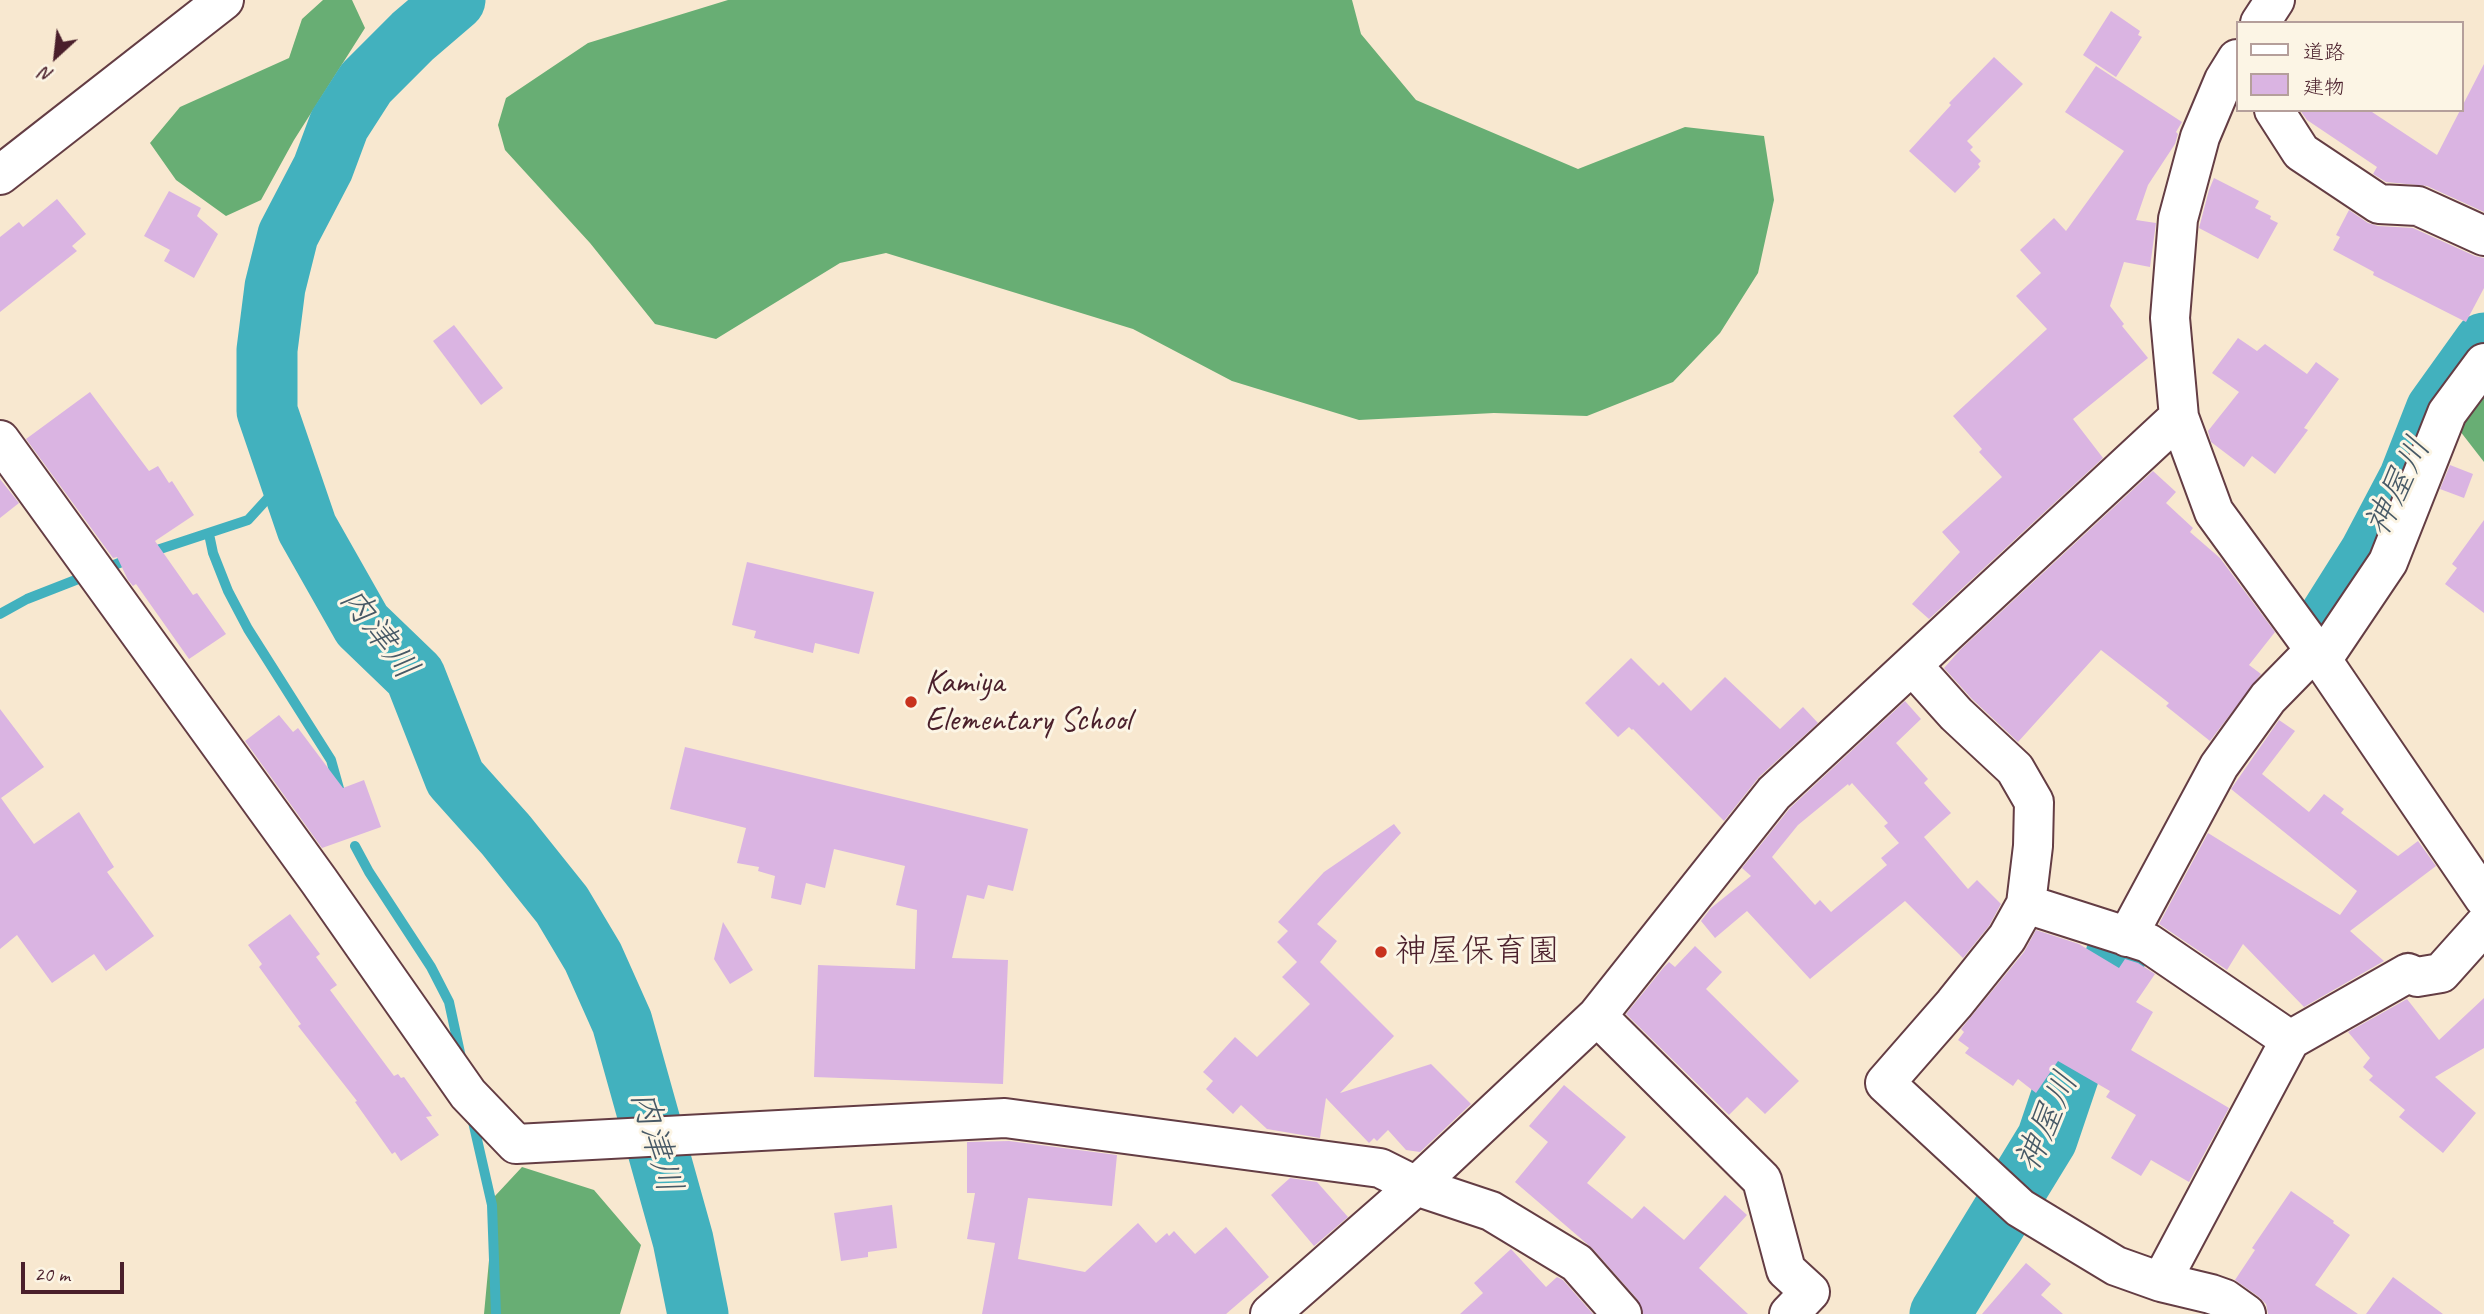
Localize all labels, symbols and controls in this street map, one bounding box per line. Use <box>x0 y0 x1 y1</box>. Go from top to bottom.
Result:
north arrow <box>21 21 91 91</box>
legend <box>2236 21 2463 112</box>
text: 道路 <box>2303 39 2345 65</box>
text: N <box>36 61 57 88</box>
text: 建物 <box>2303 74 2345 100</box>
water label: 神屋川 <box>2357 431 2441 543</box>
water label: 内津川 <box>330 579 426 689</box>
place label: Kamiya Elementary School <box>925 663 1131 741</box>
marker: Kamiya Elementary School <box>903 694 919 710</box>
place label: 神屋保育園 <box>1395 932 1560 972</box>
marker: 神屋保育園 <box>1373 944 1389 960</box>
water label: 神屋川 <box>2007 1065 2089 1179</box>
water label: 内津川 <box>620 1086 690 1198</box>
scale bar <box>24 1248 128 1292</box>
text: 20 m <box>34 1261 70 1287</box>

